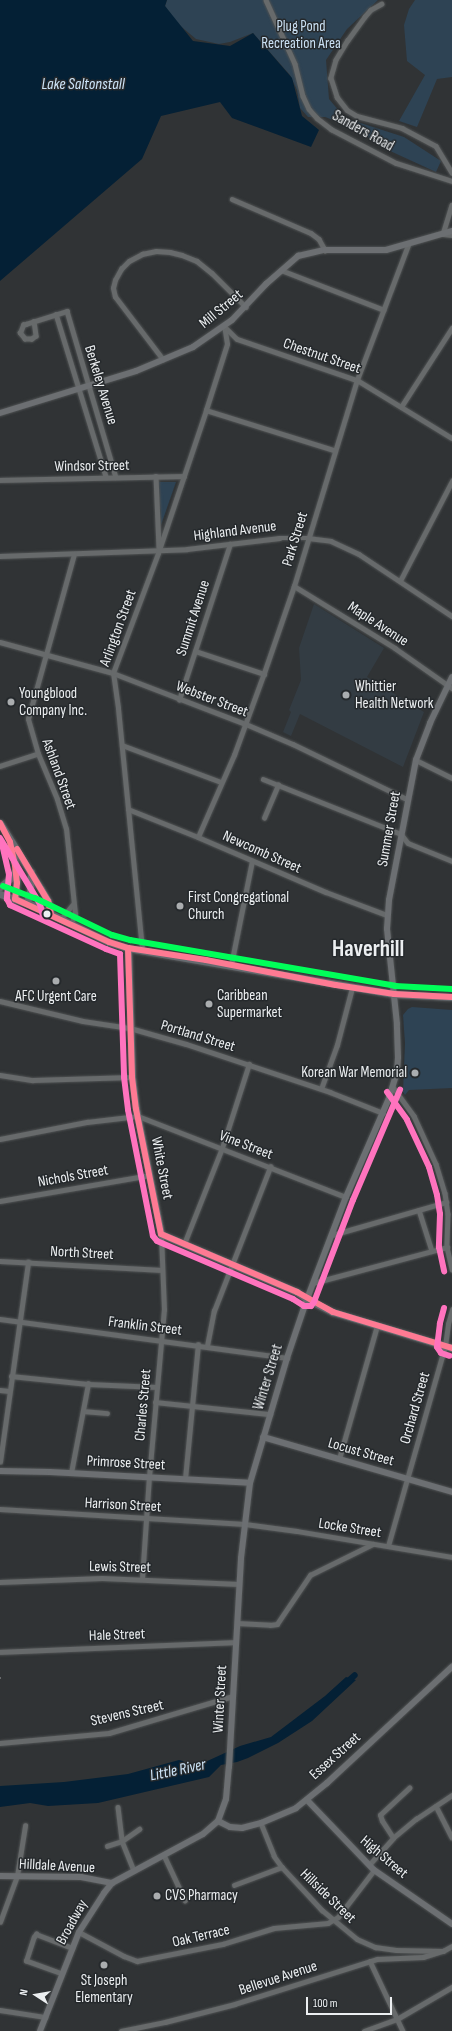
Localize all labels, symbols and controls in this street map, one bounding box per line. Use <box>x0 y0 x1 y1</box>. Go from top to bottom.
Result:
park label: Plug Pond Recreation Area <box>261 17 341 52</box>
water label: Lake Saltonstall <box>41 75 125 95</box>
street label: Sanders Road <box>329 107 397 155</box>
street label: Mill Street <box>196 286 246 332</box>
street label: Chestnut Street <box>281 334 363 378</box>
street label: Berkeley Avenue <box>80 343 122 427</box>
street label: Windsor Street <box>54 456 130 476</box>
street label: Park Street <box>278 510 312 568</box>
street label: Highland Avenue <box>193 517 277 545</box>
street label: Summit Avenue <box>172 578 214 658</box>
street label: Arlington Street <box>96 587 140 669</box>
street label: Maple Avenue <box>344 598 412 650</box>
street label: Webster Street <box>173 677 251 721</box>
place label: Whittier Health Network <box>355 677 433 712</box>
place label: Youngblood Company Inc. <box>19 684 87 719</box>
marker: Whittier Health Network <box>340 689 352 701</box>
marker: Youngblood Company Inc. <box>6 697 16 707</box>
street label: Ashland Street <box>38 736 80 812</box>
street label: Summer Street <box>374 790 404 868</box>
street label: Newcomb Street <box>220 827 304 877</box>
place label: First Congregational Church <box>188 888 289 923</box>
marker: First Congregational Church <box>175 901 185 911</box>
unlabelled marker <box>42 909 52 919</box>
district label: Haverhill <box>332 935 404 963</box>
marker: AFC Urgent Care <box>50 975 62 987</box>
place label: Caribbean Supermarket <box>217 986 282 1021</box>
place label: AFC Urgent Care <box>15 988 97 1006</box>
marker: Caribbean Supermarket <box>204 999 214 1009</box>
street label: Portland Street <box>159 1016 237 1056</box>
place label: Korean War Memorial <box>301 1064 407 1082</box>
marker: Korean War Memorial <box>410 1068 420 1078</box>
street label: Vine Street <box>217 1127 275 1163</box>
street label: White Street <box>147 1135 177 1201</box>
street label: Nichols Street <box>36 1161 110 1191</box>
street label: North Street <box>50 1242 114 1264</box>
street label: Franklin Street <box>107 1313 183 1339</box>
street label: Winter Street <box>249 1342 287 1412</box>
street label: Charles Street <box>131 1368 155 1442</box>
street label: Orchard Street <box>396 1370 434 1446</box>
street label: Locust Street <box>326 1434 396 1470</box>
street label: Primrose Street <box>86 1452 166 1474</box>
street label: Harrison Street <box>84 1494 162 1516</box>
street label: Locke Street <box>317 1514 383 1542</box>
street label: Lewis Street <box>89 1557 151 1577</box>
street label: Hale Street <box>89 1625 145 1645</box>
street label: Winter Street <box>209 1665 231 1733</box>
street label: Stevens Street <box>89 1696 165 1730</box>
street label: Essex Street <box>306 1728 364 1784</box>
water label: Little River <box>148 1756 208 1786</box>
street label: High Street <box>356 1832 412 1882</box>
street label: Hilldale Avenue <box>19 1855 95 1877</box>
street label: Hillside Street <box>296 1865 360 1927</box>
place label: CVS Pharmacy <box>165 1887 238 1905</box>
marker: CVS Pharmacy <box>152 1891 162 1901</box>
street label: Broadway <box>52 1896 92 1948</box>
street label: Oak Terrace <box>171 1921 231 1951</box>
street label: Bellevue Avenue <box>237 1957 319 1999</box>
marker: St Joseph Elementary <box>99 1960 109 1970</box>
place label: St Joseph Elementary <box>75 1971 133 2006</box>
north arrow <box>16 1975 56 2015</box>
text: N <box>17 1988 31 1997</box>
scale bar <box>308 1989 394 2015</box>
text: 100 m <box>313 1996 338 2011</box>

